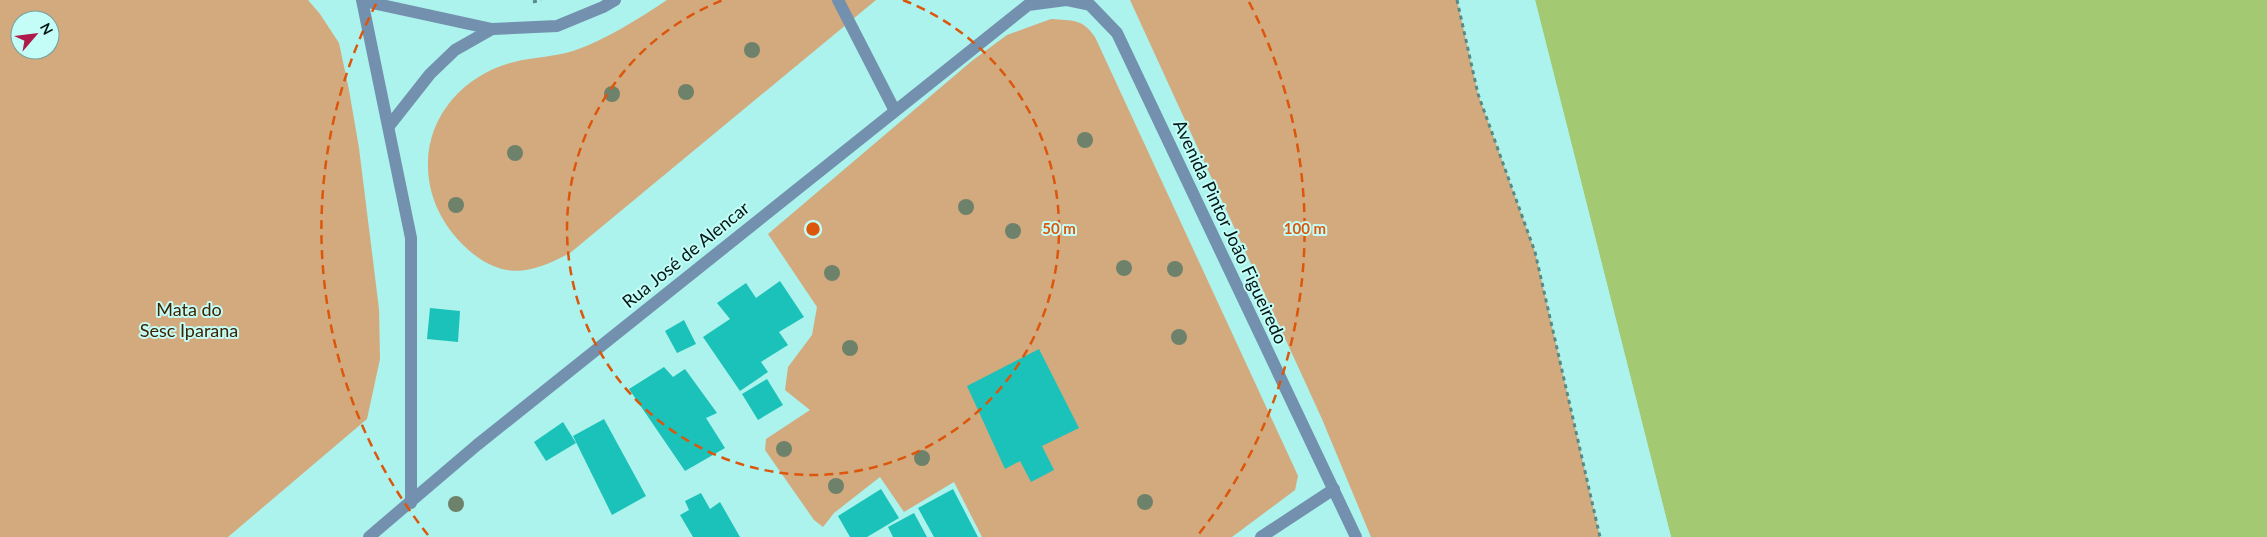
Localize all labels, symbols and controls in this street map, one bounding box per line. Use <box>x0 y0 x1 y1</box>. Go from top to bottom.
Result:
north arrow <box>10 10 60 60</box>
text: N <box>37 20 57 37</box>
street label: Avenida Pintor João Figueiredo <box>1169 116 1293 347</box>
street label: Rua José de Alencar <box>617 196 754 312</box>
text: 50 m <box>1042 219 1076 237</box>
text: 100 m <box>1284 219 1326 237</box>
centre of rings <box>804 220 822 238</box>
park label: Mata do Sesc Iparana <box>140 298 238 341</box>

